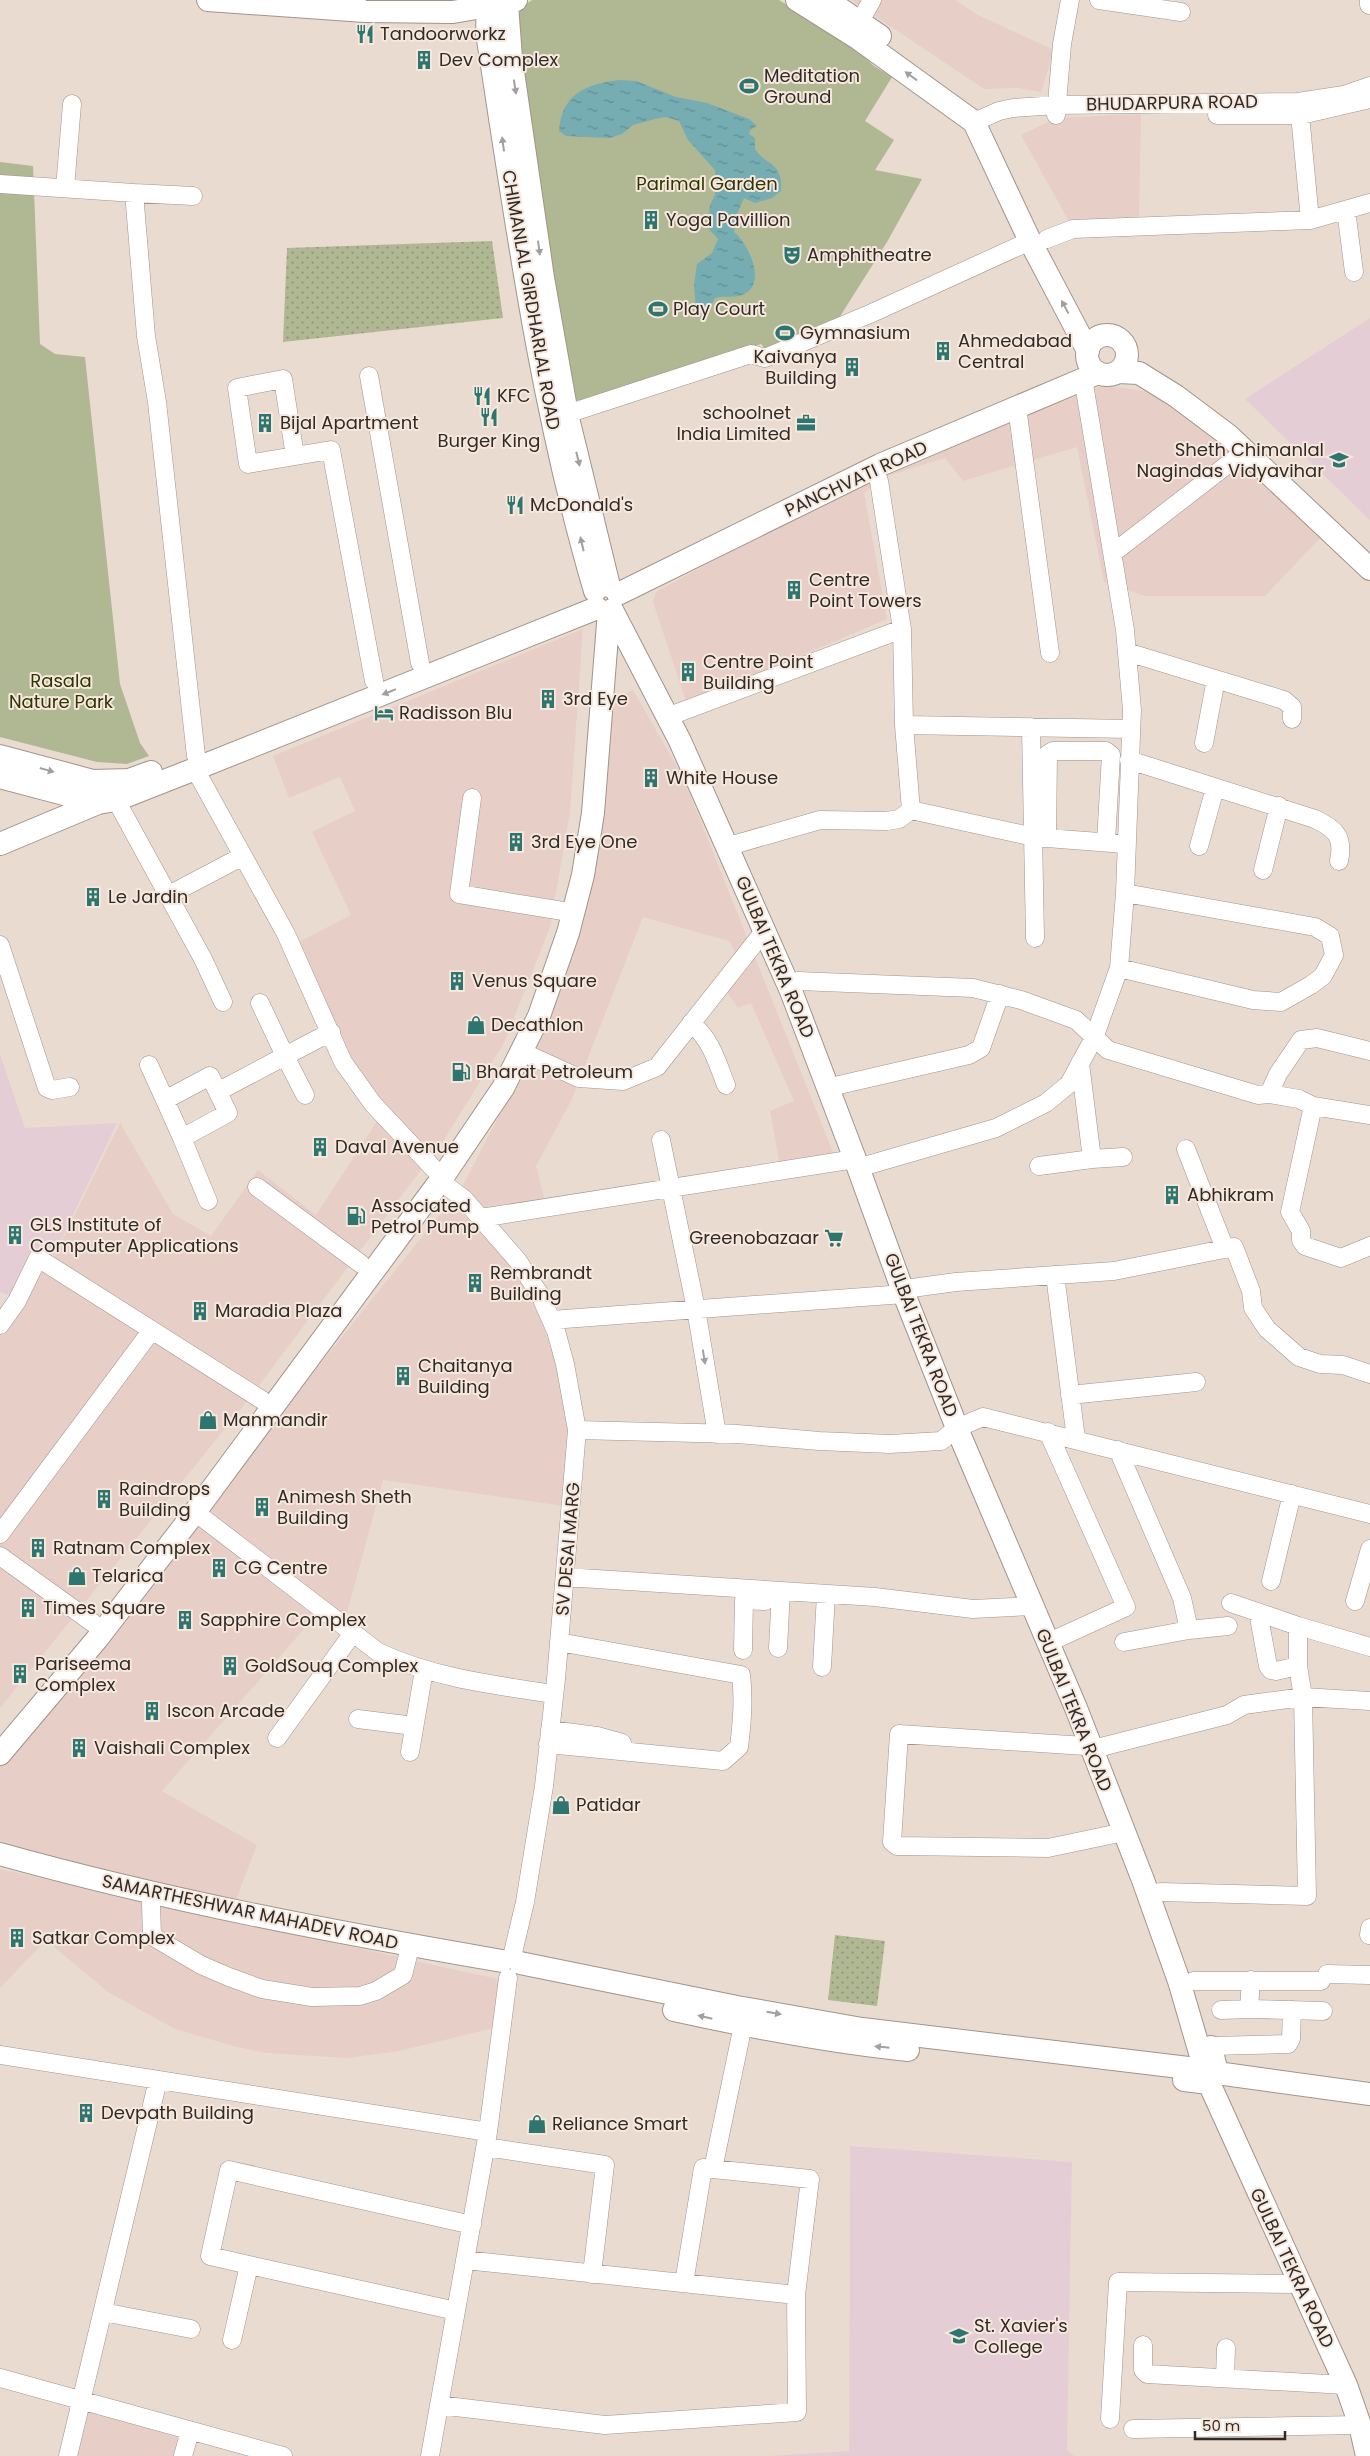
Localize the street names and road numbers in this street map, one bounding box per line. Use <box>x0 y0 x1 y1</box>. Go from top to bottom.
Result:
street label: BHUDARPURA ROAD <box>1086 89 1258 116</box>
street label: CHIMANLAL GIRDHARLAL ROAD <box>496 168 567 432</box>
street label: PANCHVATI ROAD <box>780 435 931 523</box>
street label: GULBAI TEKRA ROAD <box>730 872 821 1042</box>
street label: GULBAI TEKRA ROAD <box>879 1249 964 1420</box>
street label: SV DESAI MARG <box>549 1481 586 1617</box>
street label: GULBAI TEKRA ROAD <box>1030 1625 1119 1795</box>
street label: SAMARTHESHWAR MAHADEV ROAD <box>100 1868 401 1955</box>
street label: GULBAI TEKRA ROAD <box>1244 2184 1341 2352</box>

